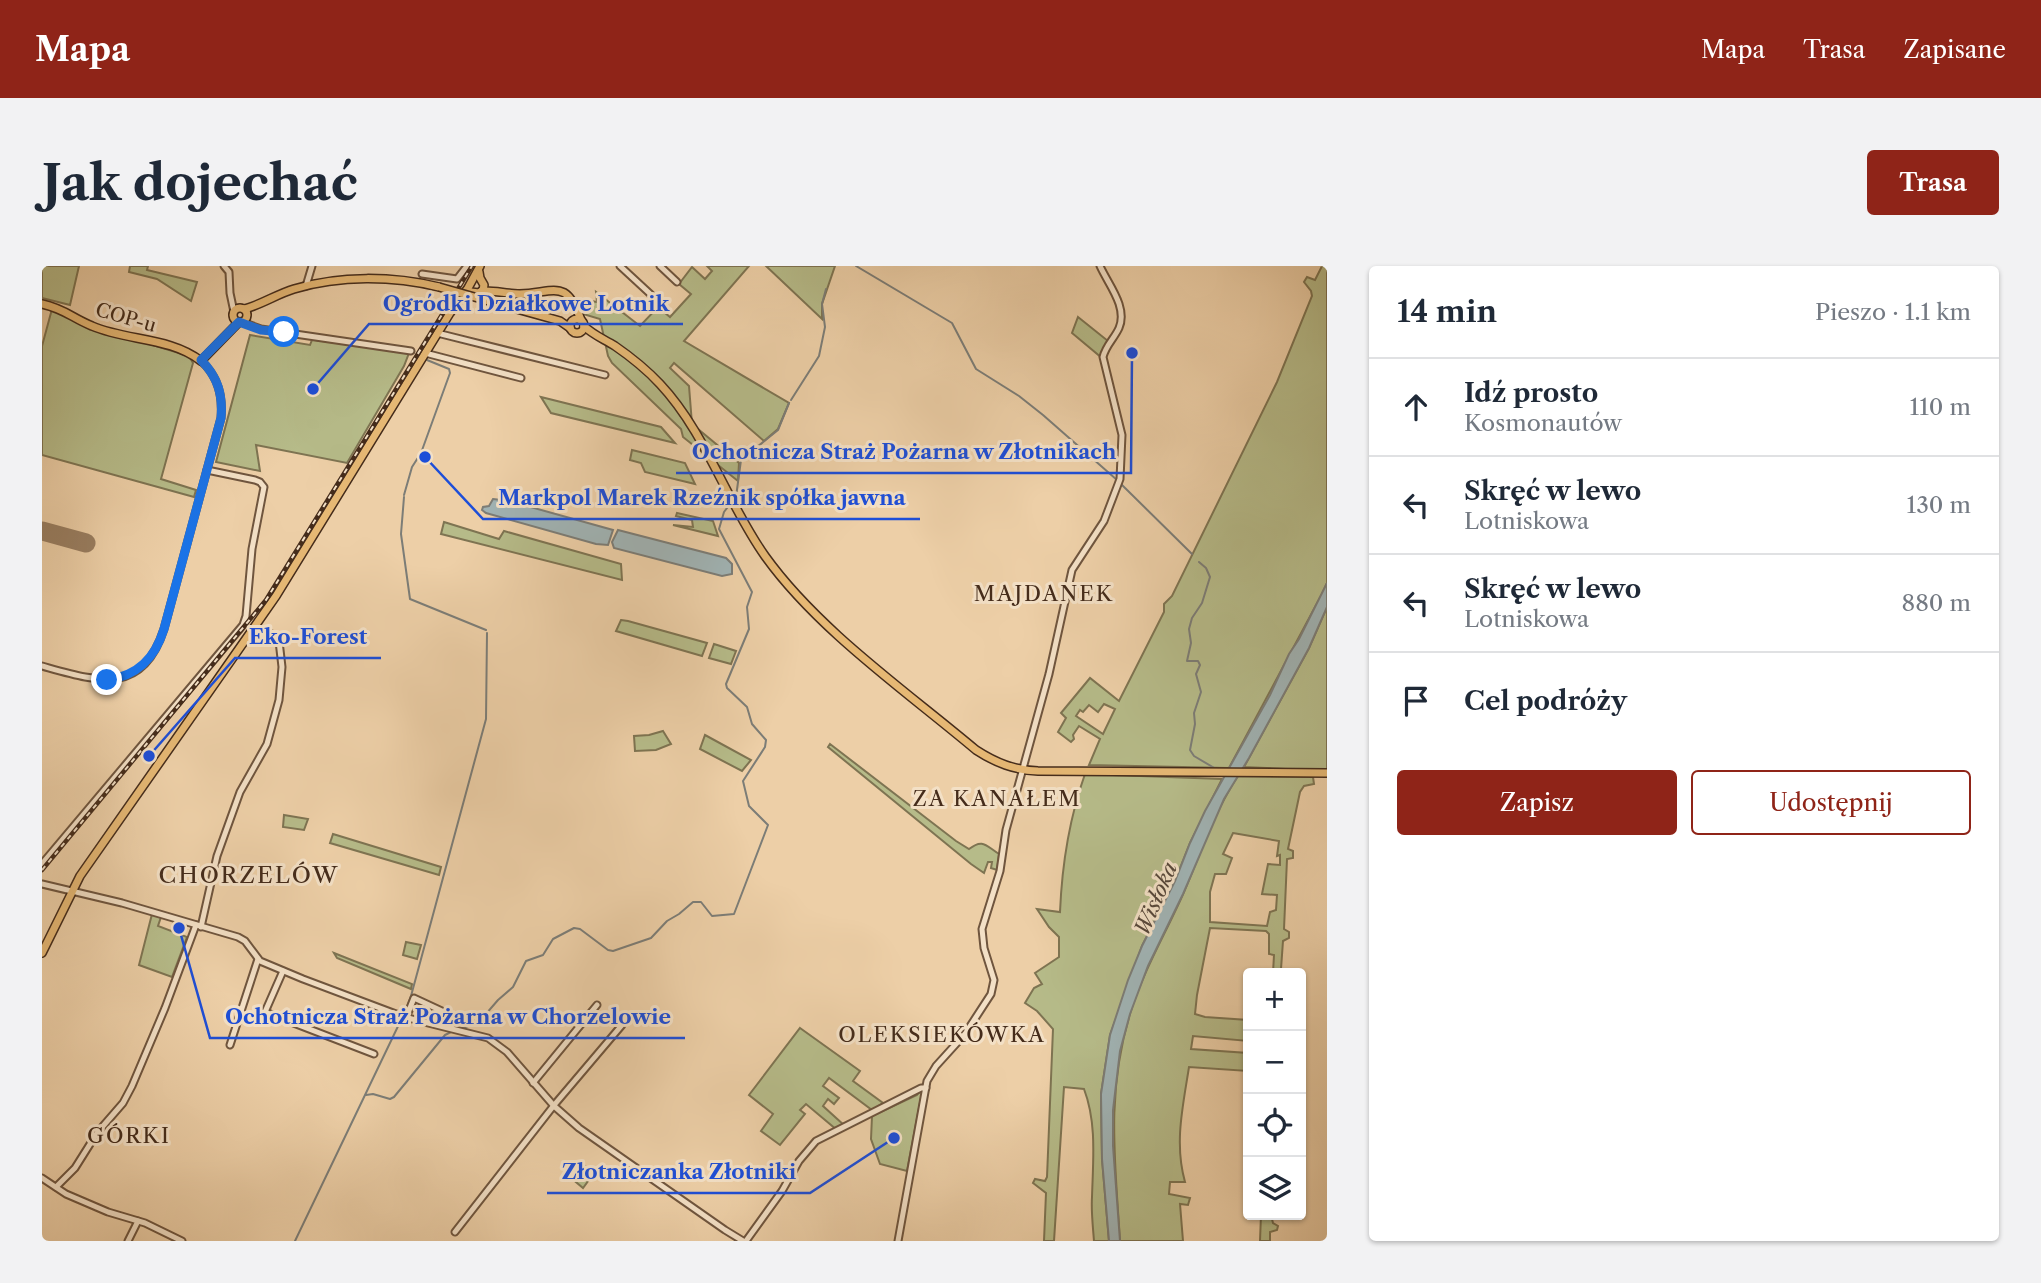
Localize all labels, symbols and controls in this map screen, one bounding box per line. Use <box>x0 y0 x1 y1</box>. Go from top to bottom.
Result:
text: Mapa <box>35 29 130 70</box>
text: Mapa <box>1701 35 1765 64</box>
text: Trasa <box>1803 35 1865 64</box>
text: Zapisane <box>1903 35 2006 64</box>
button: Trasa <box>1867 150 1999 215</box>
text: Jak dojechać <box>42 152 358 213</box>
callout: Ogródki Działkowe Lotnik <box>369 282 683 324</box>
text: Ogródki Działkowe Lotnik <box>383 291 671 316</box>
text: 14 min <box>1397 293 1497 330</box>
street label: COP-u <box>93 298 159 337</box>
text: Pieszo · 1.1 km <box>1815 298 1971 326</box>
route start <box>268 316 299 347</box>
text: Idź prosto <box>1464 377 1598 409</box>
icon: ahead <box>1397 388 1435 426</box>
text: 110 m <box>1910 393 1971 421</box>
text: Kosmonautów <box>1464 409 1622 437</box>
callout: Ochotnicza Straż Pożarna w Złotnikach <box>676 431 1131 473</box>
text: Ochotnicza Straż Pożarna w Złotnikach <box>692 439 1117 464</box>
text: Skręć w lewo <box>1464 475 1641 507</box>
callout: Markpol Marek Rzeźnik spółka jawna <box>483 477 920 519</box>
text: Markpol Marek Rzeźnik spółka jawna <box>498 485 907 510</box>
icon: left <box>1397 486 1435 524</box>
text: 130 m <box>1907 491 1971 519</box>
text: Lotniskowa <box>1464 507 1589 535</box>
text: Skręć w lewo <box>1464 573 1641 605</box>
district label: MAJDANEK <box>974 581 1114 606</box>
icon: left <box>1397 584 1435 622</box>
text: 880 m <box>1902 589 1971 617</box>
text: Lotniskowa <box>1464 605 1589 633</box>
callout: Eko-Forest <box>235 616 381 658</box>
text: Eko-Forest <box>249 624 368 649</box>
route end <box>91 664 122 695</box>
icon: arrive <box>1397 682 1435 720</box>
text: Cel podróży <box>1464 685 1627 717</box>
button: Zapisz <box>1397 770 1677 835</box>
button: Udostępnij <box>1691 770 1971 835</box>
district label: ZA KANAŁEM <box>913 786 1081 811</box>
water label: Wisłoka <box>1129 858 1182 939</box>
district label: CHORZELÓW <box>159 861 339 889</box>
map controls <box>1243 968 1306 1220</box>
button: + <box>1243 968 1306 1031</box>
callout: Ochotnicza Straż Pożarna w Chorzelowie <box>210 996 685 1038</box>
text: Ochotnicza Straż Pożarna w Chorzelowie <box>225 1004 671 1029</box>
district label: OLEKSIEKÓWKA <box>838 1022 1046 1047</box>
button: − <box>1243 1031 1306 1094</box>
button: locate <box>1243 1094 1306 1157</box>
district label: GÓRKI <box>87 1123 171 1148</box>
callout: Złotniczanka Złotniki <box>547 1151 810 1193</box>
button: layers <box>1243 1157 1306 1220</box>
text: Złotniczanka Złotniki <box>562 1159 797 1184</box>

